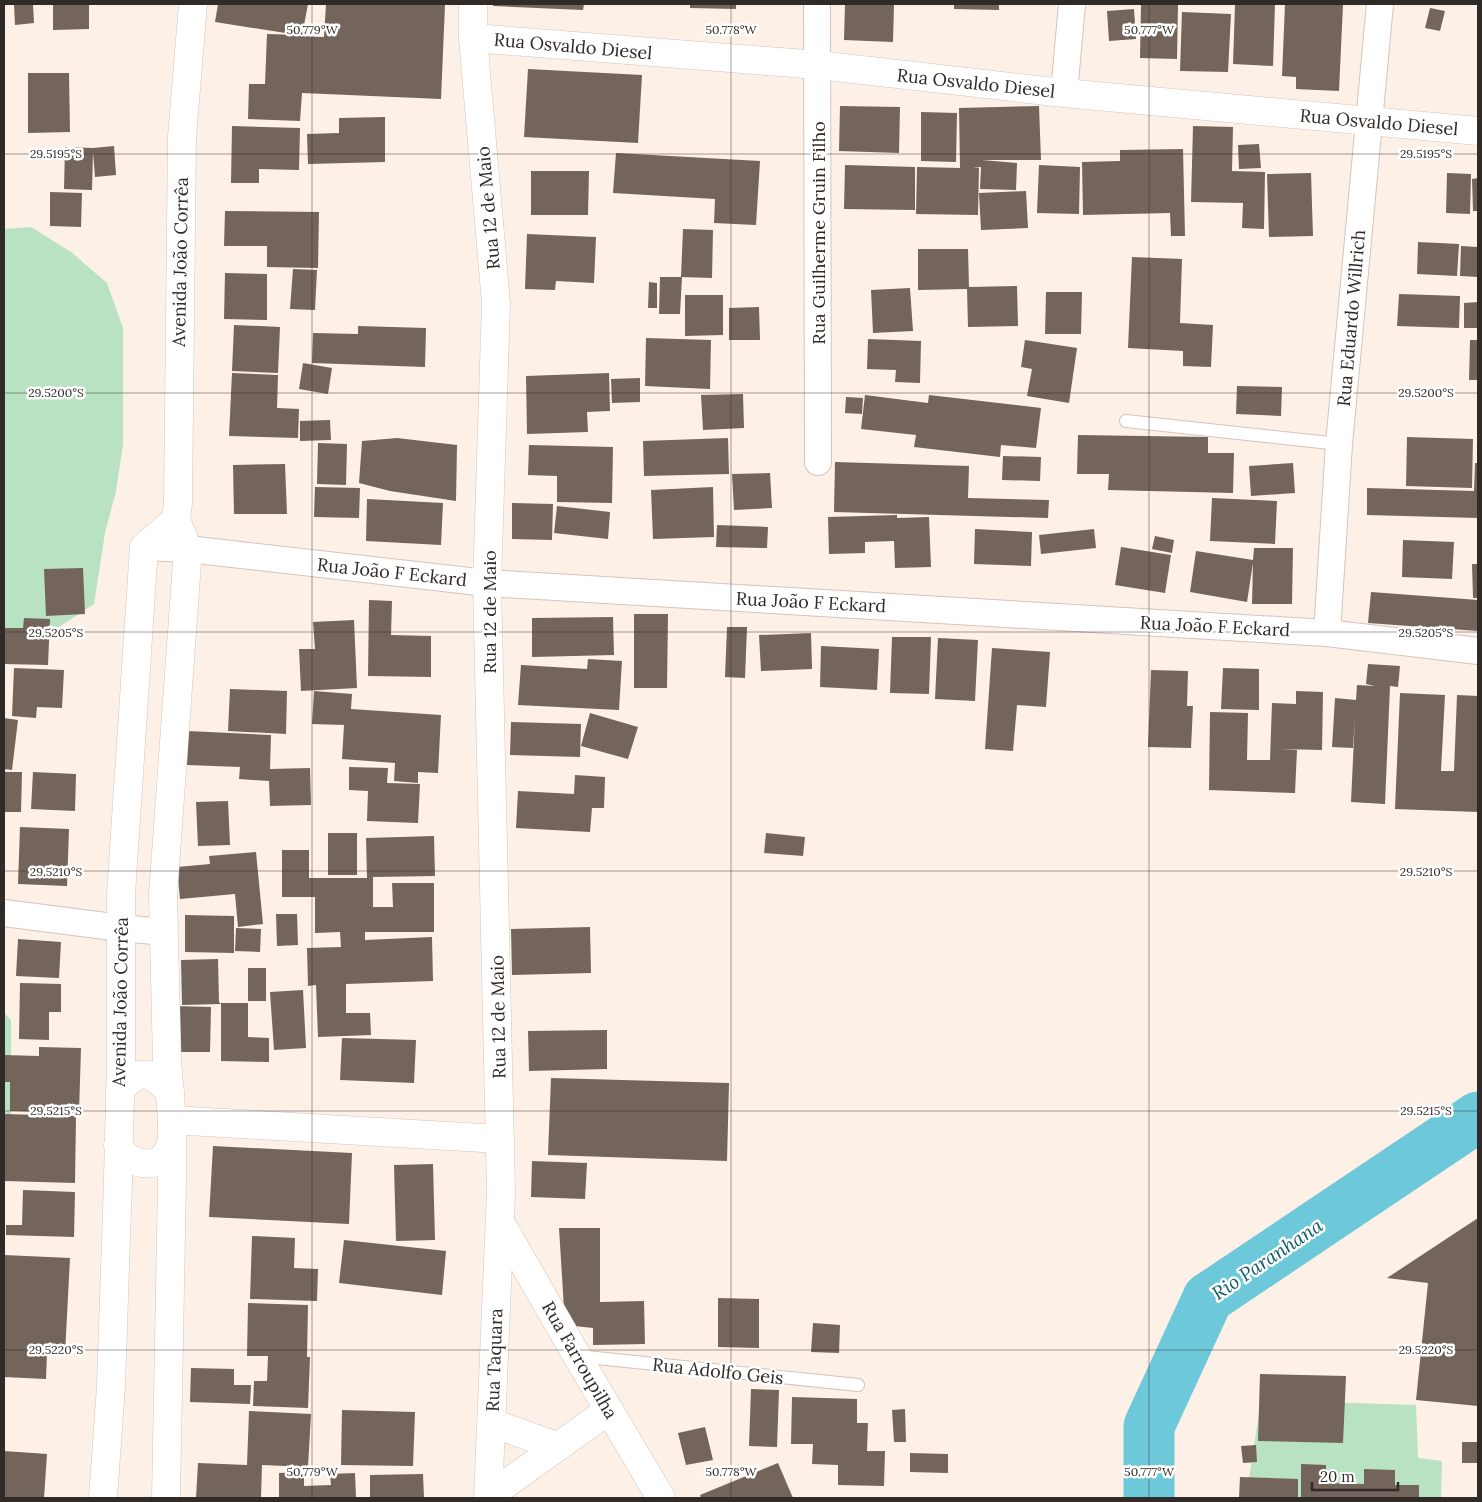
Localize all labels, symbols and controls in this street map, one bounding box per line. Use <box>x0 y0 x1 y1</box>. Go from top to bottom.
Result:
text: 50.779°W <box>286 22 339 37</box>
text: 50.778°W <box>706 22 758 37</box>
text: 50.777°W <box>1124 22 1175 37</box>
street label: Rua Osvaldo Diesel <box>493 28 653 64</box>
street label: Rua Osvaldo Diesel <box>896 63 1056 103</box>
street label: Rua Osvaldo Diesel <box>1299 104 1459 140</box>
street label: Rua Guilherme Gruin Filho <box>807 121 830 345</box>
street label: Rua 12 de Maio <box>471 145 505 271</box>
text: 29.5195°S <box>30 146 82 161</box>
text: 29.5195°S <box>1400 146 1452 161</box>
street label: Avenida João Corrêa <box>167 177 193 348</box>
street label: Rua Eduardo Willrich <box>1332 228 1370 407</box>
text: 29.5200°S <box>28 385 84 400</box>
text: 29.5200°S <box>1398 385 1454 400</box>
street label: Rua 12 de Maio <box>478 550 501 674</box>
street label: Rua João F Eckard <box>316 553 468 591</box>
street label: Rua João F Eckard <box>735 587 887 617</box>
street label: Rua João F Eckard <box>1139 611 1291 641</box>
text: 29.5205°S <box>29 625 84 640</box>
text: 29.5205°S <box>1399 625 1454 640</box>
text: 29.5210°S <box>30 864 82 879</box>
text: 29.5210°S <box>1400 864 1452 879</box>
street label: Avenida João Corrêa <box>107 917 133 1088</box>
street label: Rua 12 de Maio <box>485 955 511 1079</box>
text: 29.5215°S <box>30 1103 82 1118</box>
text: 29.5215°S <box>1400 1103 1452 1118</box>
water label: Rio Paranhana <box>1207 1213 1327 1305</box>
street label: Rua Farroupilha <box>537 1297 623 1423</box>
street label: Rua Taquara <box>481 1308 507 1412</box>
text: 29.5220°S <box>29 1342 84 1357</box>
text: 29.5220°S <box>1399 1342 1454 1357</box>
street label: Rua Adolfo Geis <box>651 1353 785 1389</box>
scale bar <box>1312 1460 1398 1492</box>
text: 50.779°W <box>286 1464 339 1479</box>
text: 50.778°W <box>706 1464 758 1479</box>
text: 50.777°W <box>1124 1464 1175 1479</box>
text: 20 m <box>1320 1467 1355 1486</box>

